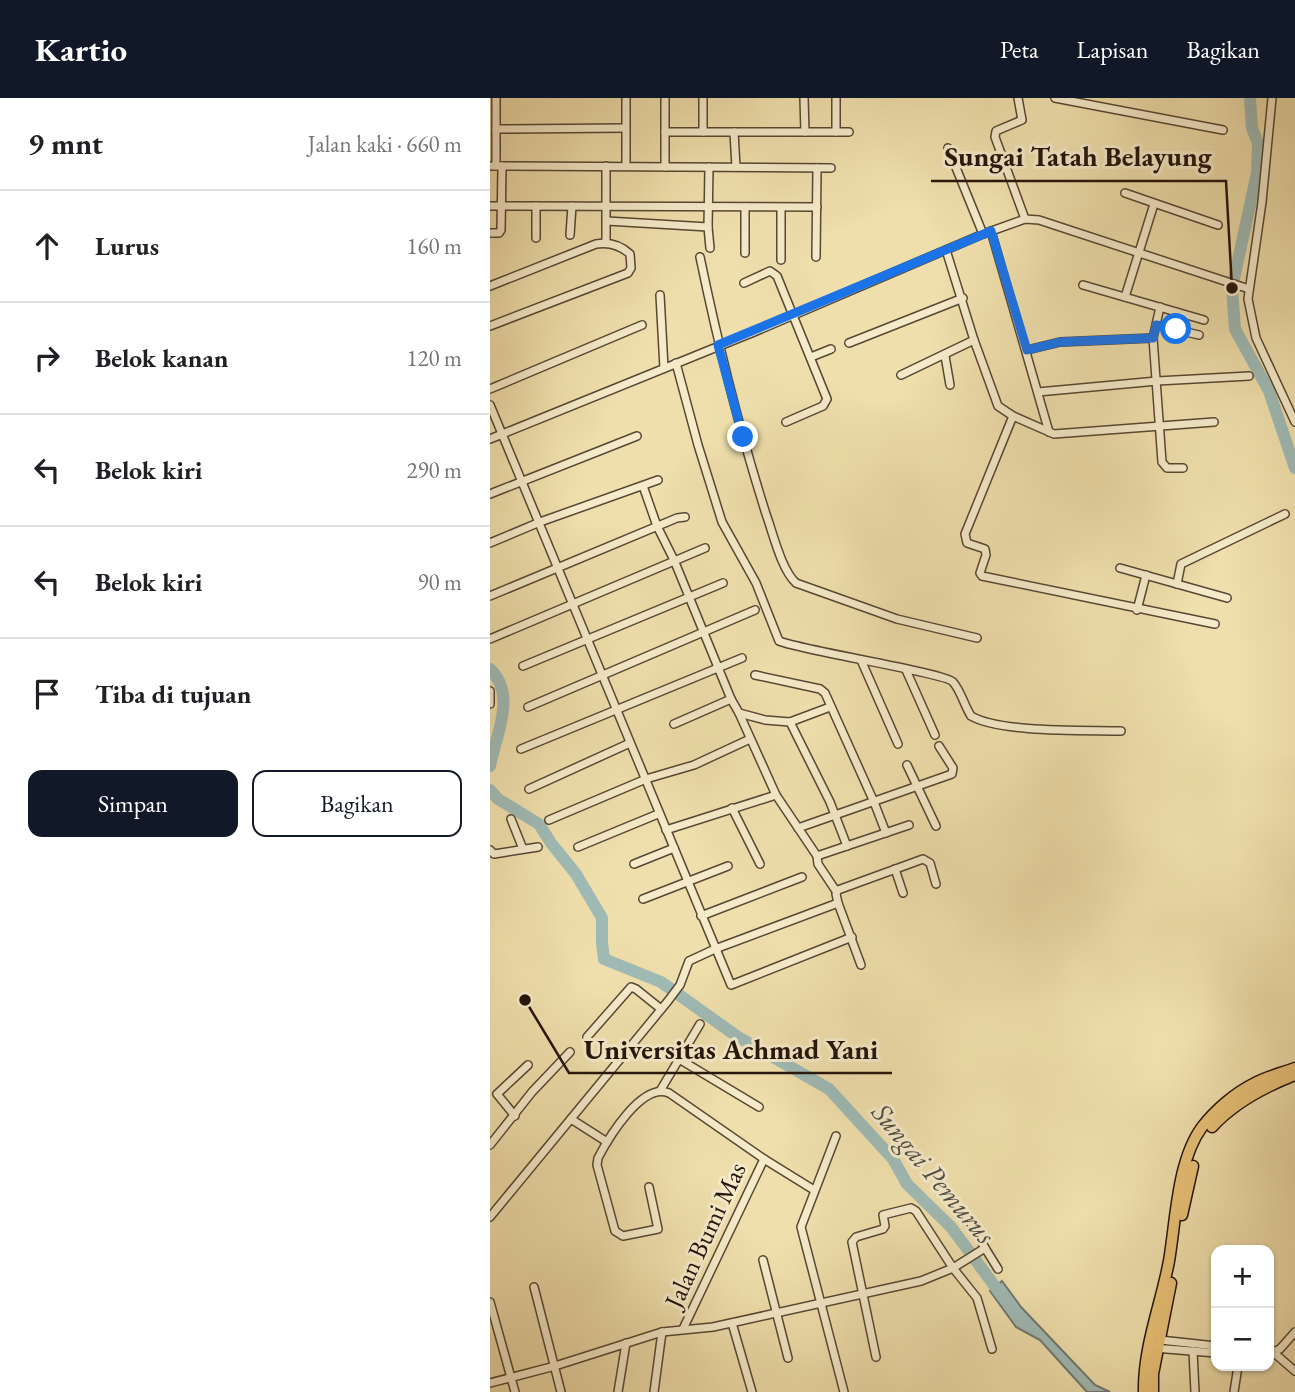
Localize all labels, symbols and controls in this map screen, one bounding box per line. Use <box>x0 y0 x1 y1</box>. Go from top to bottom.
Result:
text: Kartio <box>35 28 127 71</box>
text: Peta <box>1000 34 1039 65</box>
text: Lapisan <box>1077 34 1149 65</box>
text: Bagikan <box>1187 34 1260 65</box>
text: 9 mnt <box>28 124 103 163</box>
text: Jalan kaki · 660 m <box>308 129 462 159</box>
callout: Sungai Tatah Belayung <box>931 132 1226 181</box>
text: Sungai Tatah Belayung <box>944 138 1213 174</box>
icon: ahead <box>28 227 66 265</box>
text: Lurus <box>95 229 159 263</box>
text: 160 m <box>406 231 462 261</box>
route start <box>1160 313 1191 344</box>
icon: right <box>28 339 66 377</box>
text: Belok kanan <box>95 341 229 375</box>
text: 120 m <box>406 343 462 373</box>
route end <box>727 421 758 452</box>
icon: left <box>28 451 66 489</box>
text: Belok kiri <box>95 453 202 487</box>
text: 290 m <box>406 455 462 485</box>
icon: left <box>28 563 66 601</box>
text: Belok kiri <box>95 565 202 599</box>
text: 90 m <box>417 567 462 597</box>
icon: arrive <box>28 675 66 713</box>
text: Tiba di tujuan <box>95 677 251 711</box>
button: Simpan <box>28 770 238 837</box>
button: Bagikan <box>252 770 462 837</box>
callout: Universitas Achmad Yani <box>569 1024 892 1073</box>
text: Universitas Achmad Yani <box>584 1031 878 1067</box>
water label: Sungai Pemurus <box>864 1094 1004 1251</box>
street label: Jalan Bumi Mas <box>656 1157 754 1315</box>
map controls <box>1211 1245 1274 1371</box>
button: + <box>1211 1245 1274 1308</box>
button: − <box>1211 1308 1274 1371</box>

